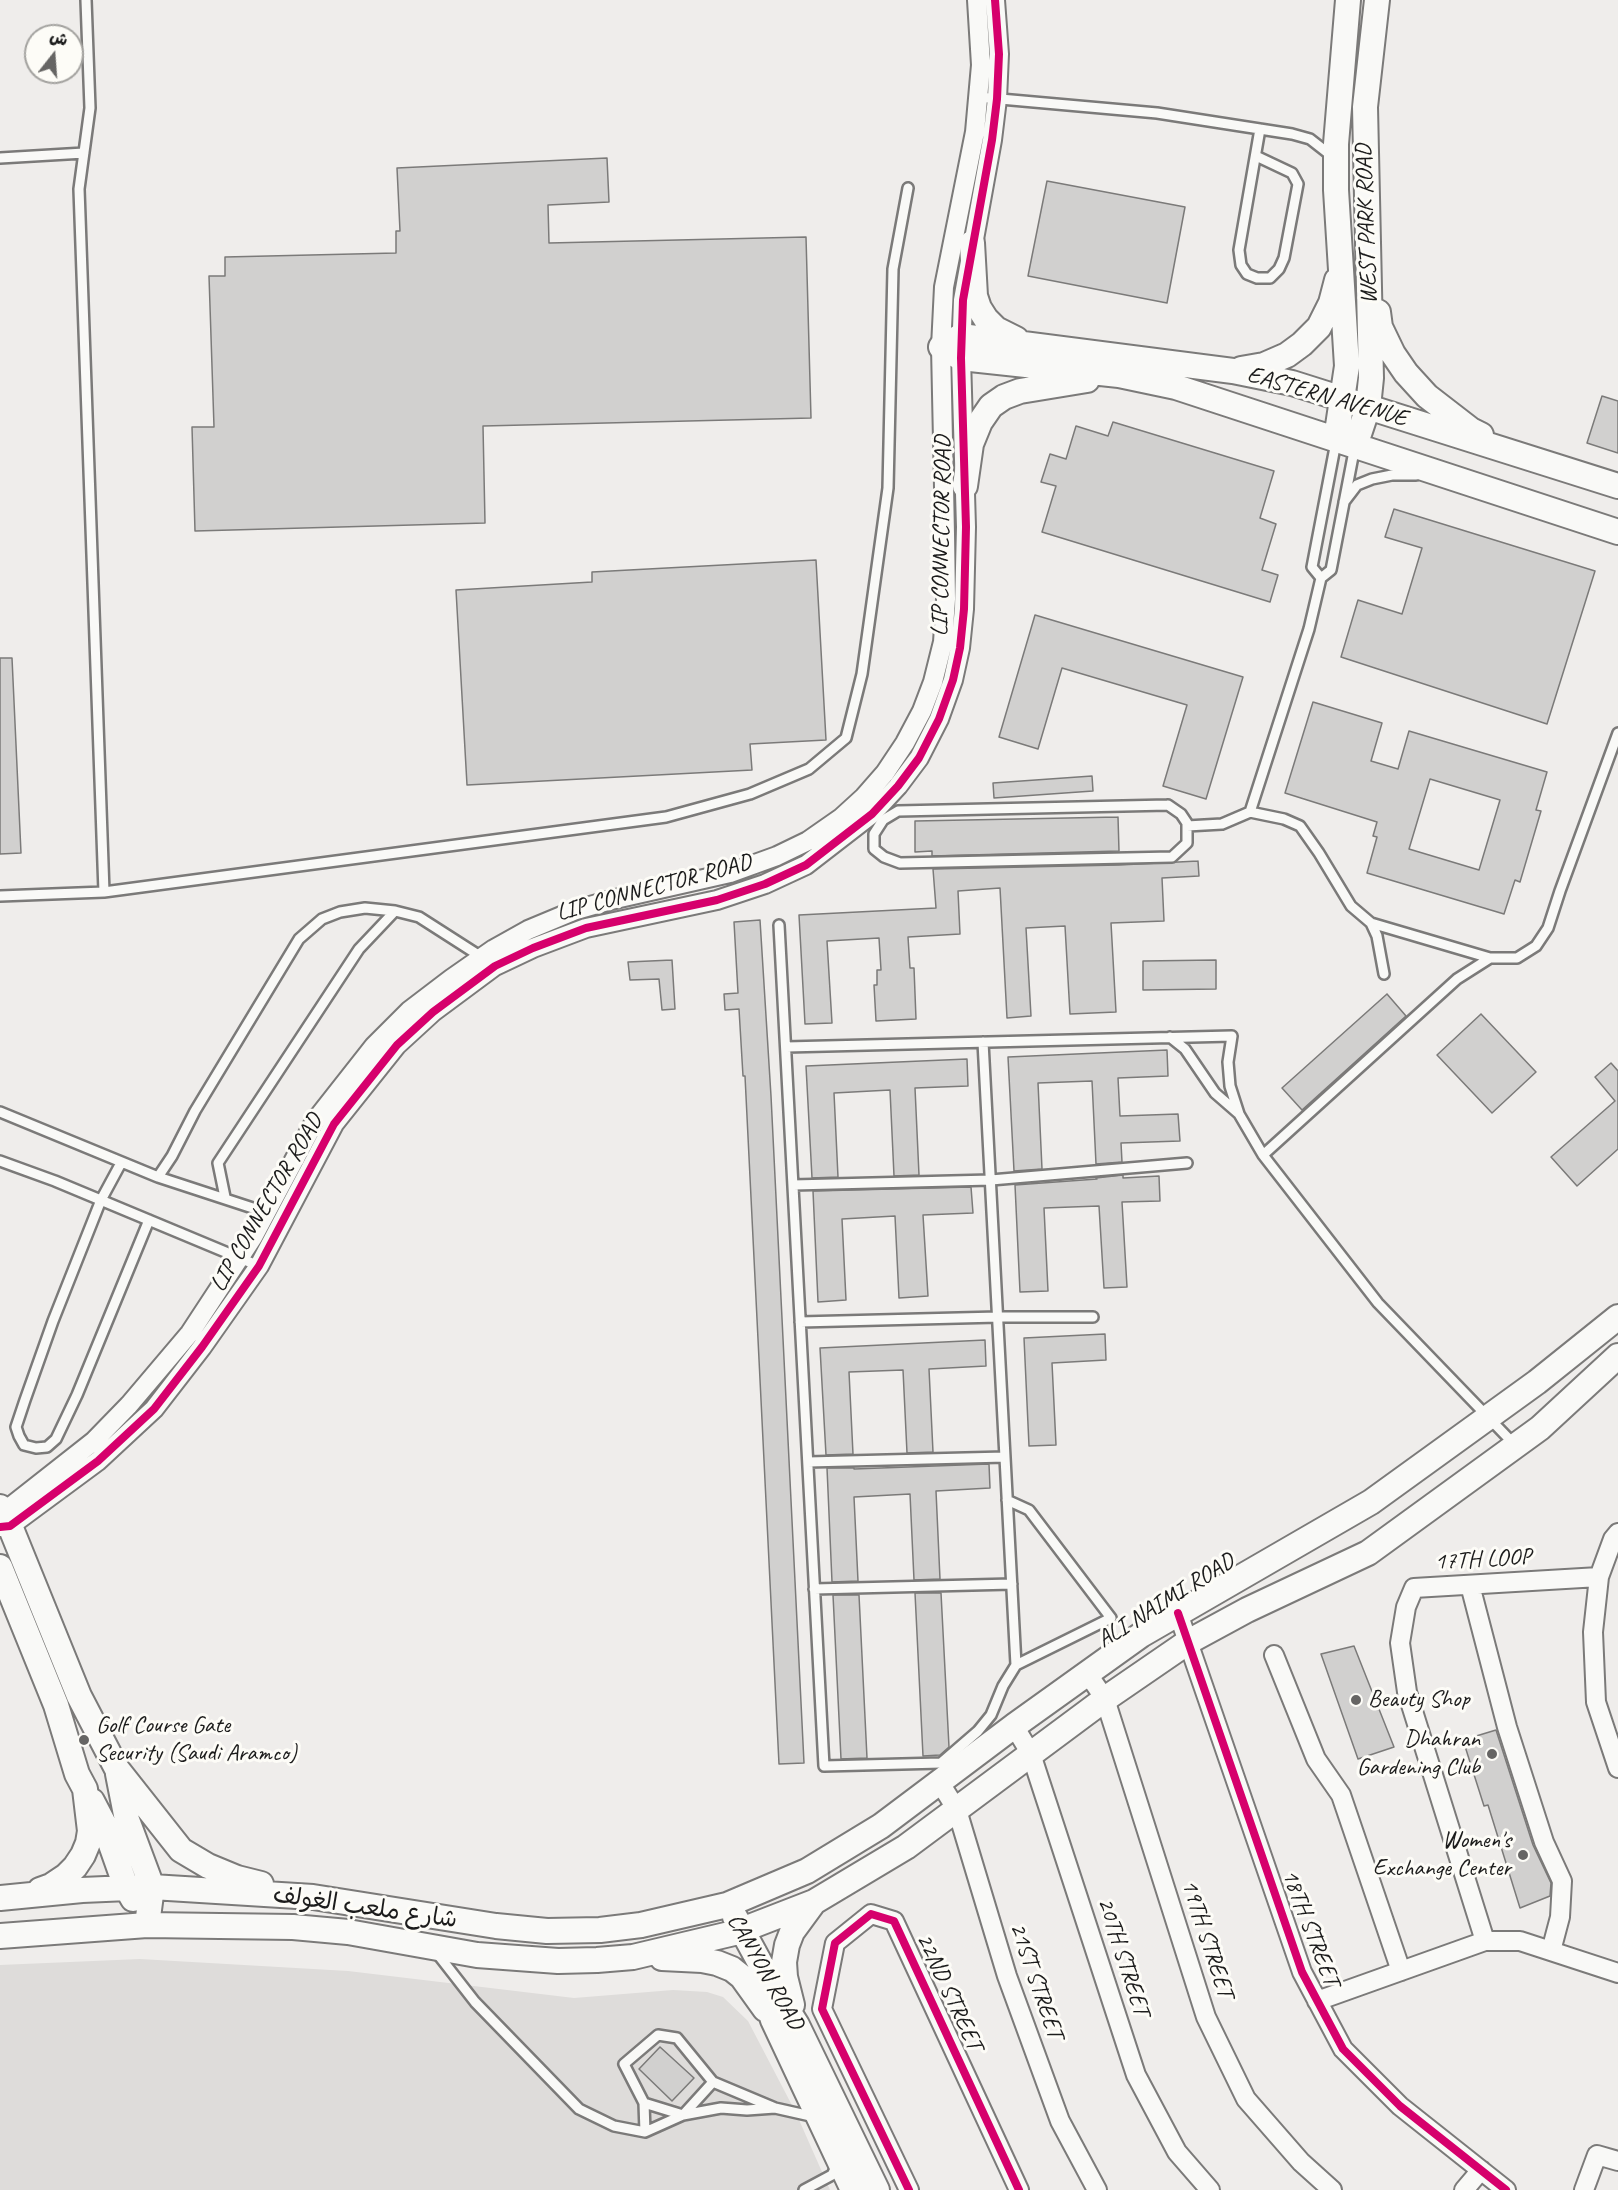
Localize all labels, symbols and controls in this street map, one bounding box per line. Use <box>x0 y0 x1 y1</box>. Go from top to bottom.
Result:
north arrow <box>24 24 84 84</box>
text: ش <box>47 27 70 51</box>
street label: WEST PARK ROAD <box>1350 144 1384 304</box>
street label: EASTERN AVENUE <box>1244 360 1410 434</box>
street label: LIP CONNECTOR ROAD <box>926 435 958 637</box>
street label: LIP CONNECTOR ROAD <box>553 848 755 928</box>
street label: LIP CONNECTOR ROAD <box>204 1109 330 1297</box>
street label: 17TH LOOP <box>1434 1543 1532 1577</box>
street label: ALI NAIMI ROAD <box>1092 1547 1240 1655</box>
place label: Beauty Shop <box>1368 1686 1470 1714</box>
marker: Beauty Shop <box>1349 1693 1363 1707</box>
place label: Golf Course Gate Security (Saudi Aramco) <box>96 1712 297 1768</box>
place label: Dhahran Gardening Club <box>1357 1726 1480 1782</box>
marker: Golf Course Gate Security (Saudi Aramco) <box>77 1733 91 1747</box>
marker: Dhahran Gardening Club <box>1485 1747 1499 1761</box>
place label: Women's Exchange Center <box>1373 1827 1511 1883</box>
marker: Women's Exchange Center <box>1516 1848 1530 1862</box>
street label: 18TH STREET <box>1275 1866 1345 1990</box>
street label: 19TH STREET <box>1174 1876 1240 2002</box>
street label: شارع ملعب الغولف <box>271 1881 459 1935</box>
street label: 20TH STREET <box>1090 1894 1156 2020</box>
street label: CANYON ROAD <box>720 1909 810 2035</box>
street label: 21ST STREET <box>1003 1919 1069 2043</box>
street label: 22ND STREET <box>909 1929 989 2055</box>

